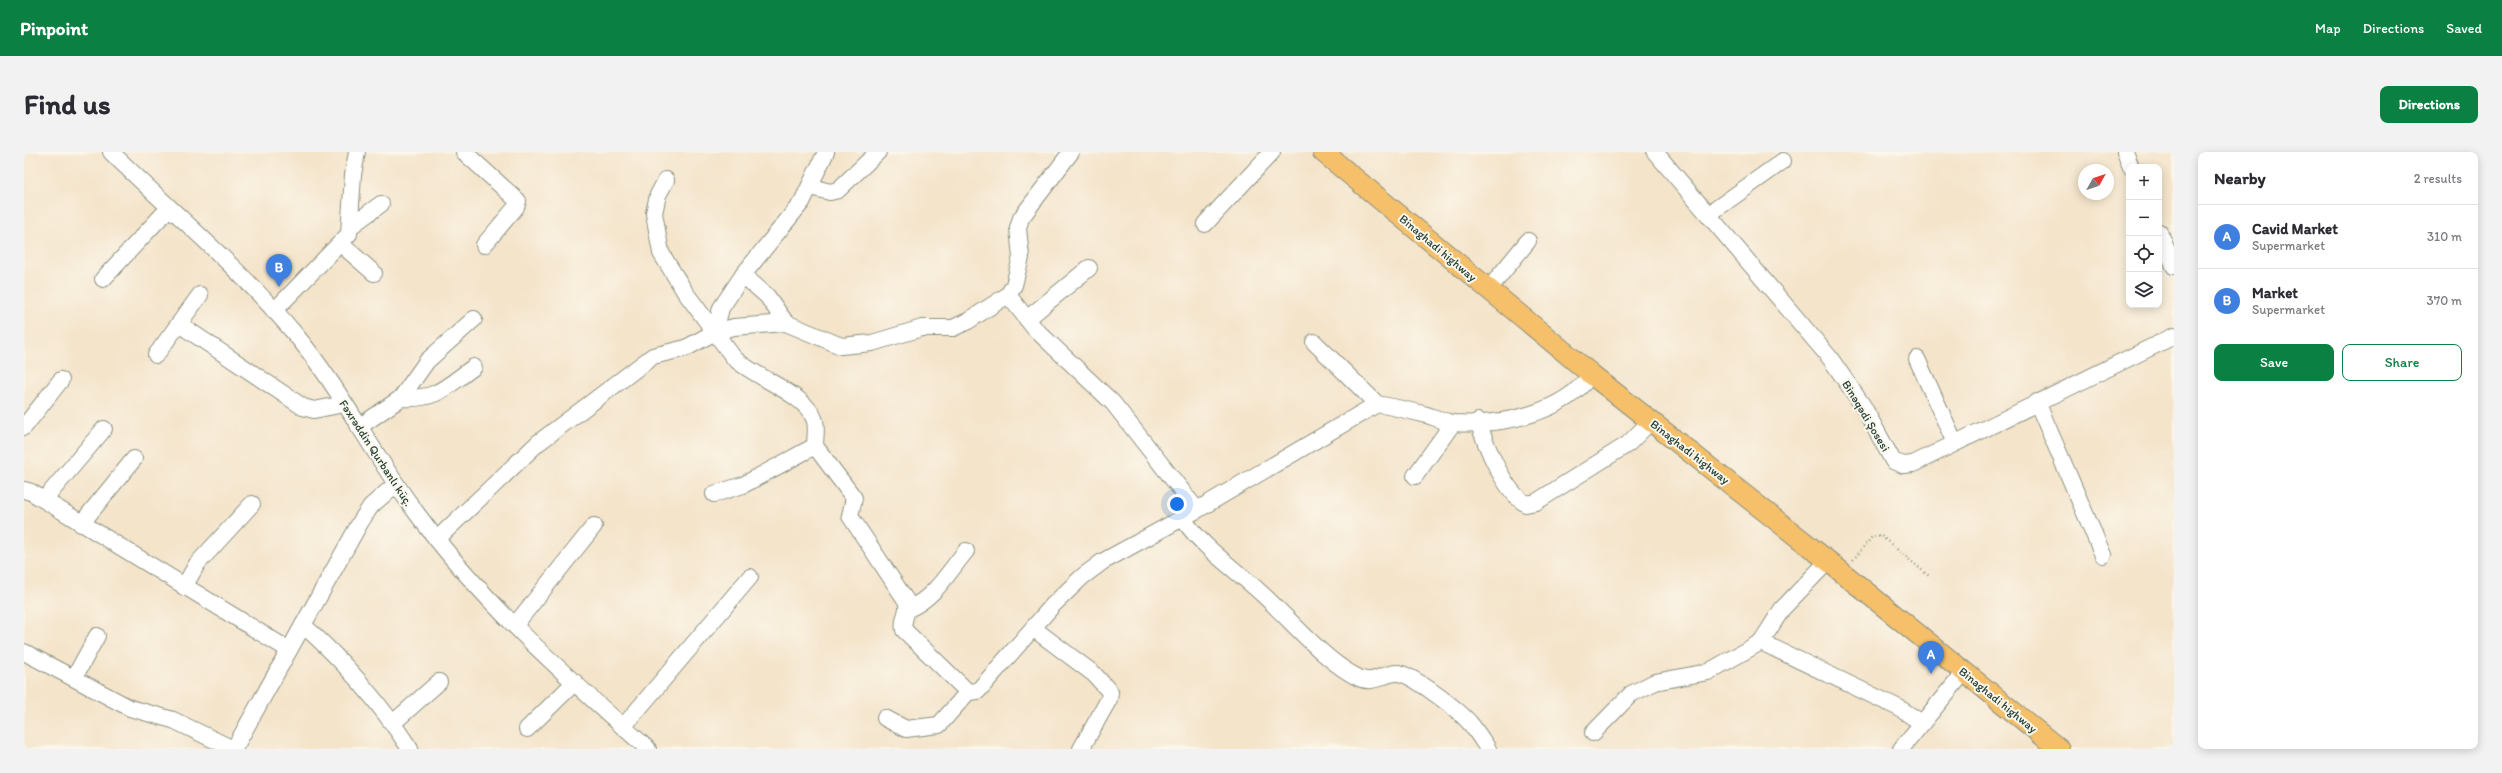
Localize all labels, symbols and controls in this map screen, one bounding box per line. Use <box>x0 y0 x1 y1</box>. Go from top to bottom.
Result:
text: Pinpoint <box>20 17 88 40</box>
text: Map <box>2315 20 2341 37</box>
text: Directions <box>2363 20 2424 37</box>
text: Saved <box>2446 20 2482 37</box>
button: Directions <box>2380 86 2478 123</box>
text: Find us <box>24 87 111 121</box>
north arrow <box>2078 164 2114 200</box>
map controls <box>2126 164 2162 308</box>
button: + <box>2126 164 2162 200</box>
text: Nearby <box>2214 168 2266 188</box>
text: 2 results <box>2414 171 2462 186</box>
button: − <box>2126 200 2162 236</box>
street label: Binaghadi highway <box>1397 212 1480 285</box>
text: Cavid Market <box>2252 220 2338 238</box>
text: A <box>2223 229 2231 244</box>
text: 310 m <box>2427 229 2462 244</box>
button: locate <box>2126 236 2162 272</box>
text: Supermarket <box>2252 238 2325 253</box>
pin: B <box>266 254 292 287</box>
button: layers <box>2126 272 2162 308</box>
text: Market <box>2252 284 2298 302</box>
text: B <box>2223 293 2231 308</box>
text: 370 m <box>2427 293 2462 308</box>
text: Supermarket <box>2252 302 2325 317</box>
button: Save <box>2214 344 2334 381</box>
button: Share <box>2342 344 2462 381</box>
street label: Binəqədi Şosesi <box>1839 378 1893 454</box>
street label: Fəxrəddin Qurbanlı küç. <box>336 397 416 509</box>
street label: Binaghadi highway <box>1648 417 1733 487</box>
your location <box>1167 494 1187 514</box>
pin: A <box>1918 641 1944 674</box>
street label: Binaghadi highway <box>1956 664 2040 736</box>

